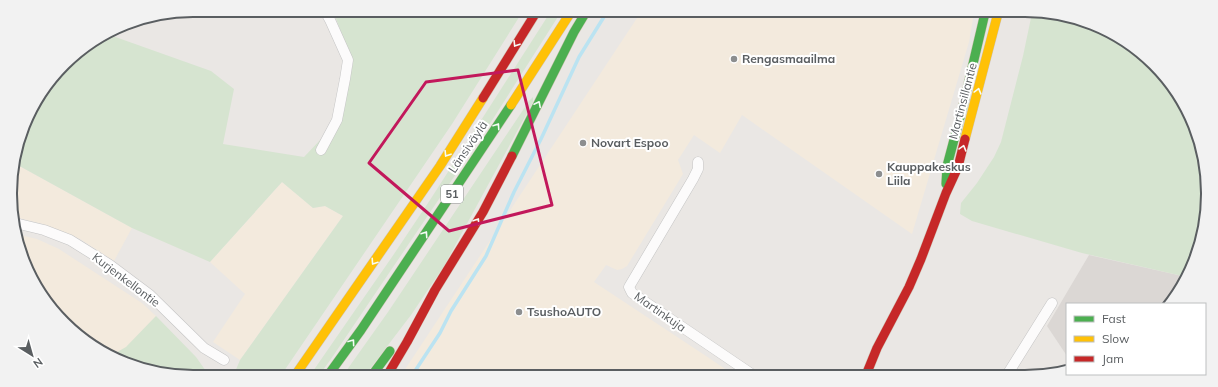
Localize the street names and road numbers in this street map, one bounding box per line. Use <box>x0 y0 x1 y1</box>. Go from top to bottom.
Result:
street label: Martinsillantie <box>945 61 980 141</box>
street label: Länsiväylä <box>445 118 490 176</box>
road number: 51 <box>441 185 463 203</box>
street label: Kurjenkellontie <box>89 249 163 310</box>
street label: Martinkuja <box>632 288 689 335</box>

